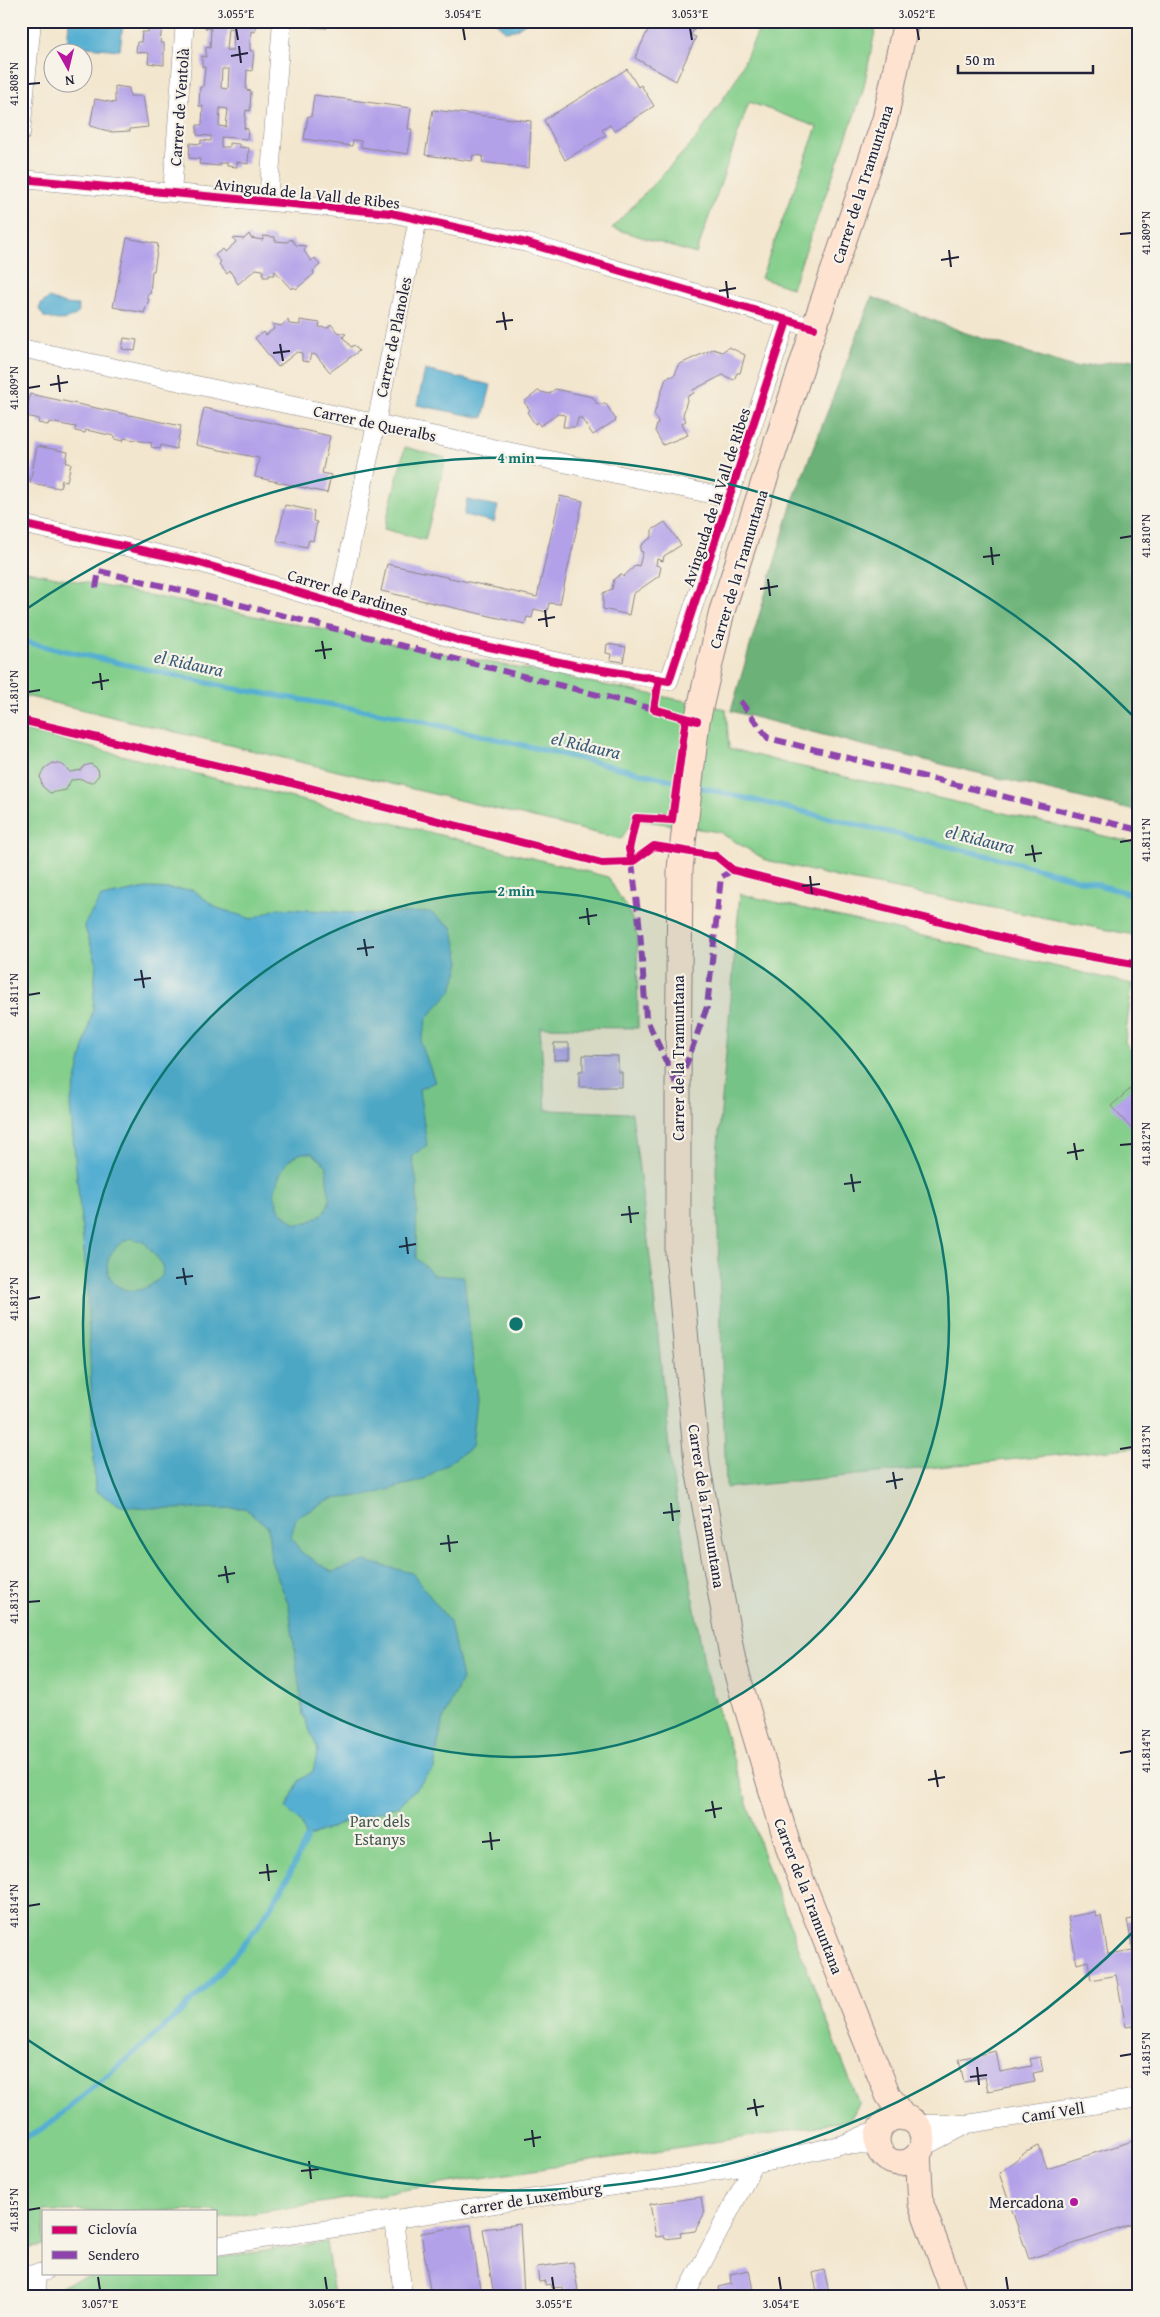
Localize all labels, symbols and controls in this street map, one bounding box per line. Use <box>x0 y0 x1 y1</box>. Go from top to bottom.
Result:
text: 3.055°E <box>218 5 254 22</box>
text: 3.054°E <box>445 5 481 22</box>
text: 3.053°E <box>672 5 708 22</box>
text: 3.052°E <box>899 5 935 22</box>
north arrow <box>42 42 92 92</box>
scale bar <box>958 42 1092 74</box>
street label: Carrer de Ventolà <box>163 47 195 167</box>
text: 50 m <box>965 49 996 70</box>
text: 41.808°N <box>5 62 22 106</box>
text: N <box>63 70 76 92</box>
street label: Carrer de la Tramuntana <box>825 101 899 266</box>
street label: Avinguda de la Vall de Ribes <box>213 171 401 215</box>
text: 41.809°N <box>1137 211 1154 255</box>
street label: Carrer de Planoles <box>369 275 417 399</box>
text: 41.809°N <box>5 366 22 410</box>
street label: Carrer de Queralbs <box>311 398 439 448</box>
street label: Avinguda de la Vall de Ribes <box>676 404 756 590</box>
text: 4 min <box>497 447 535 468</box>
street label: Carrer de la Tramuntana <box>702 486 774 652</box>
text: 41.810°N <box>1137 514 1154 558</box>
street label: Carrer de Pardines <box>285 562 411 622</box>
water label: el Ridaura <box>152 642 227 684</box>
text: 41.810°N <box>5 670 22 714</box>
water label: el Ridaura <box>549 724 624 766</box>
water label: el Ridaura <box>943 817 1018 861</box>
text: 41.811°N <box>1137 818 1154 862</box>
text: 2 min <box>497 880 535 901</box>
text: 41.811°N <box>5 973 22 1017</box>
street label: Carrer de la Tramuntana <box>666 975 690 1141</box>
text: 41.812°N <box>1137 1122 1154 1166</box>
text: 41.812°N <box>5 1277 22 1321</box>
centre of rings <box>507 1315 525 1333</box>
street label: Carrer de la Tramuntana <box>682 1422 732 1590</box>
text: 41.813°N <box>1137 1425 1154 1469</box>
text: 41.813°N <box>5 1580 22 1624</box>
text: 41.814°N <box>1137 1729 1154 1773</box>
park label: Parc dels Estanys <box>350 1809 410 1851</box>
street label: Carrer de la Tramuntana <box>768 1814 850 1978</box>
text: 41.814°N <box>5 1884 22 1928</box>
text: 41.815°N <box>1137 2032 1154 2076</box>
street label: Camí Vell <box>1020 2095 1087 2129</box>
street label: Carrer de Luxemburg <box>459 2175 603 2221</box>
text: 41.815°N <box>5 2188 22 2232</box>
place label: Mercadona <box>989 2190 1064 2214</box>
marker: Mercadona <box>1068 2196 1080 2208</box>
legend <box>42 2210 218 2274</box>
text: Ciclovía <box>88 2218 137 2239</box>
text: Sendero <box>88 2244 140 2265</box>
text: 3.057°E <box>82 2295 118 2312</box>
text: 3.056°E <box>309 2295 345 2312</box>
text: 3.055°E <box>536 2295 572 2312</box>
text: 3.054°E <box>763 2295 799 2312</box>
text: 3.053°E <box>990 2295 1026 2312</box>

